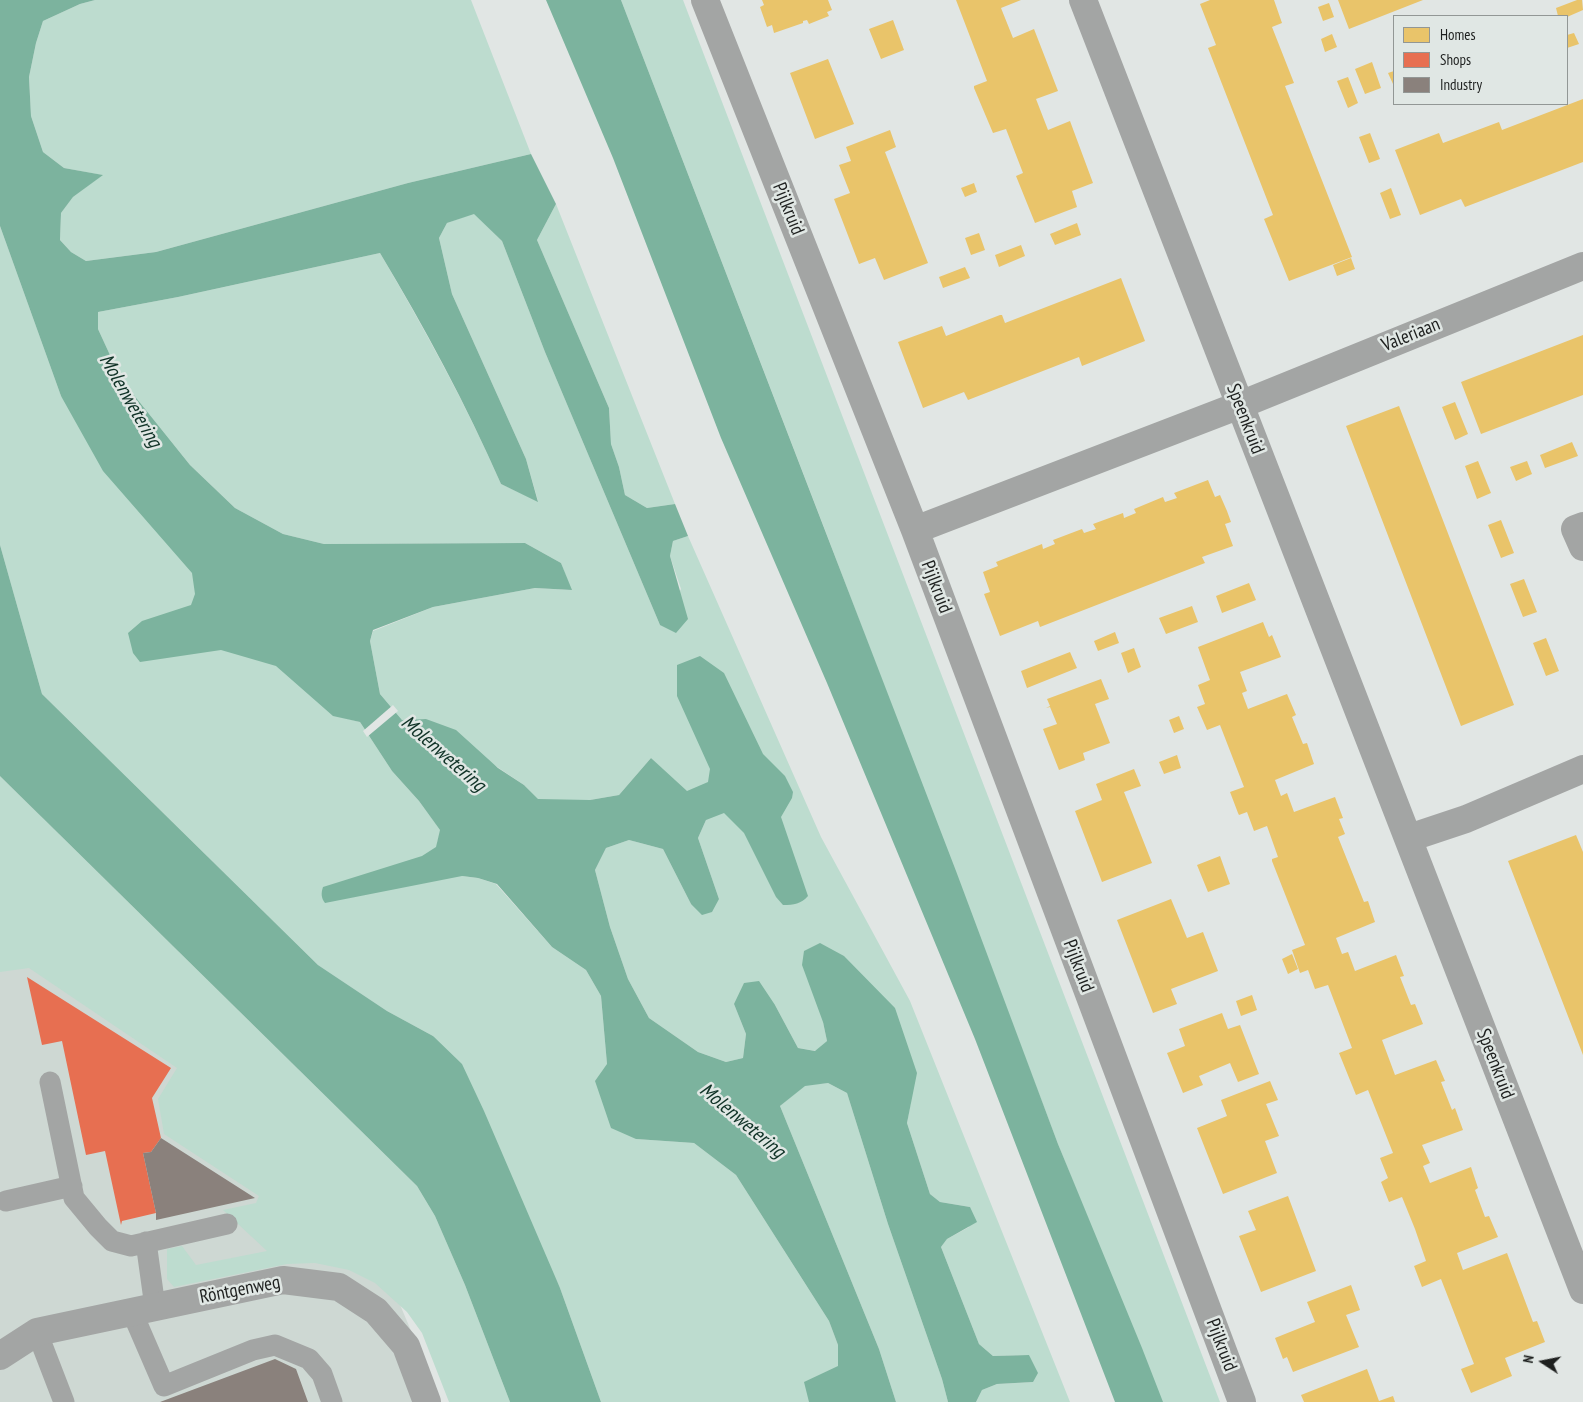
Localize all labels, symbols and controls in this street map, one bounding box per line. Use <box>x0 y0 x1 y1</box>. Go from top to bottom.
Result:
legend <box>1393 15 1568 105</box>
text: Homes <box>1440 25 1476 44</box>
text: Shops <box>1440 50 1471 69</box>
text: Industry <box>1440 75 1482 94</box>
street label: Pijlkruid <box>767 180 809 238</box>
street label: Valeriaan <box>1379 313 1443 357</box>
water label: Molenwetering <box>94 350 166 452</box>
street label: Speenkruid <box>1221 381 1269 457</box>
street label: Pijlkruid <box>916 558 956 616</box>
water label: Molenwetering <box>396 711 490 797</box>
street label: Pijlkruid <box>1058 937 1098 995</box>
street label: Speenkruid <box>1471 1026 1519 1102</box>
water label: Molenwetering <box>695 1078 789 1164</box>
street label: Röntgenweg <box>198 1271 282 1309</box>
street label: Pijlkruid <box>1201 1316 1241 1374</box>
north arrow <box>1518 1337 1568 1387</box>
text: N <box>1519 1354 1538 1365</box>

